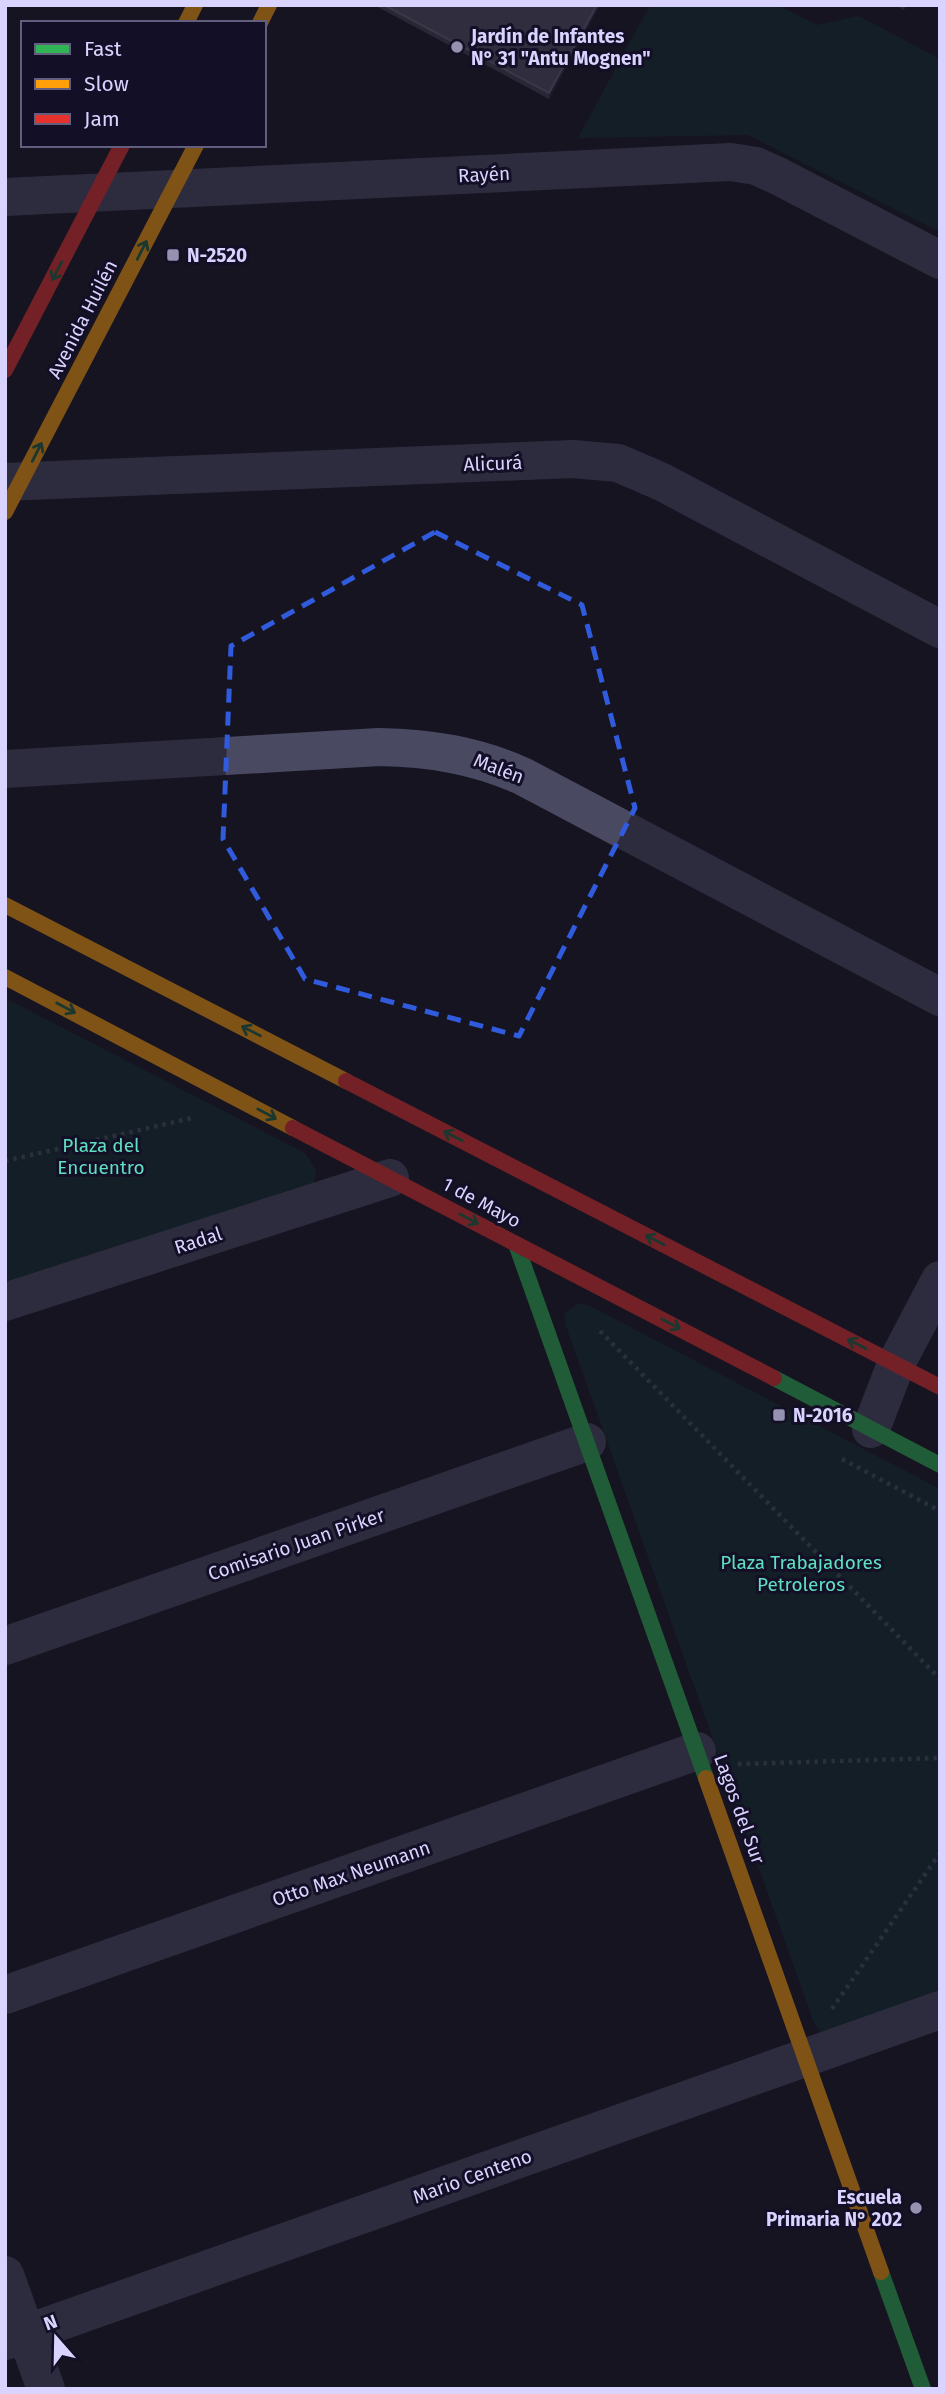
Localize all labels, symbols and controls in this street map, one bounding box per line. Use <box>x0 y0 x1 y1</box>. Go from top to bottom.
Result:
legend <box>21 21 266 147</box>
place label: Jardín de Infantes N° 31 "Antu Mognen" <box>470 25 651 70</box>
text: Fast <box>84 36 122 62</box>
marker: Jardín de Infantes N° 31 "Antu Mognen" <box>449 39 465 55</box>
text: Slow <box>84 71 129 97</box>
text: Jam <box>84 106 120 132</box>
street label: Rayén <box>457 162 511 187</box>
one-way arrow <box>135 240 149 261</box>
place label: N-2520 <box>187 244 247 267</box>
marker: N-2520 <box>165 247 181 263</box>
street label: Avenida Huilén <box>43 256 122 382</box>
one-way arrow <box>49 260 63 281</box>
one-way arrow <box>30 442 44 463</box>
street label: Alicurá <box>463 451 523 476</box>
street label: Malén <box>470 748 527 789</box>
one-way arrow <box>55 1002 76 1016</box>
one-way arrow <box>241 1024 262 1038</box>
one-way arrow <box>257 1107 277 1121</box>
one-way arrow <box>443 1128 464 1142</box>
park label: Plaza del Encuentro <box>57 1134 145 1179</box>
street label: 1 de Mayo <box>439 1172 525 1233</box>
one-way arrow <box>458 1213 479 1226</box>
street label: Radal <box>171 1222 225 1259</box>
one-way arrow <box>645 1232 666 1246</box>
one-way arrow <box>660 1318 680 1332</box>
one-way arrow <box>847 1337 868 1350</box>
place label: N-2016 <box>793 1404 853 1427</box>
marker: N-2016 <box>771 1407 787 1423</box>
street label: Comisario Juan Pirker <box>205 1503 388 1585</box>
park label: Plaza Trabajadores Petroleros <box>720 1551 882 1596</box>
street label: Lagos del Sur <box>709 1751 770 1868</box>
street label: Otto Max Neumann <box>269 1836 433 1911</box>
street label: Mario Centeno <box>410 2144 535 2209</box>
place label: Escuela Primaria N° 202 <box>766 2186 902 2231</box>
marker: Escuela Primaria N° 202 <box>908 2200 924 2216</box>
north arrow <box>21 2303 91 2373</box>
text: N <box>40 2310 60 2335</box>

